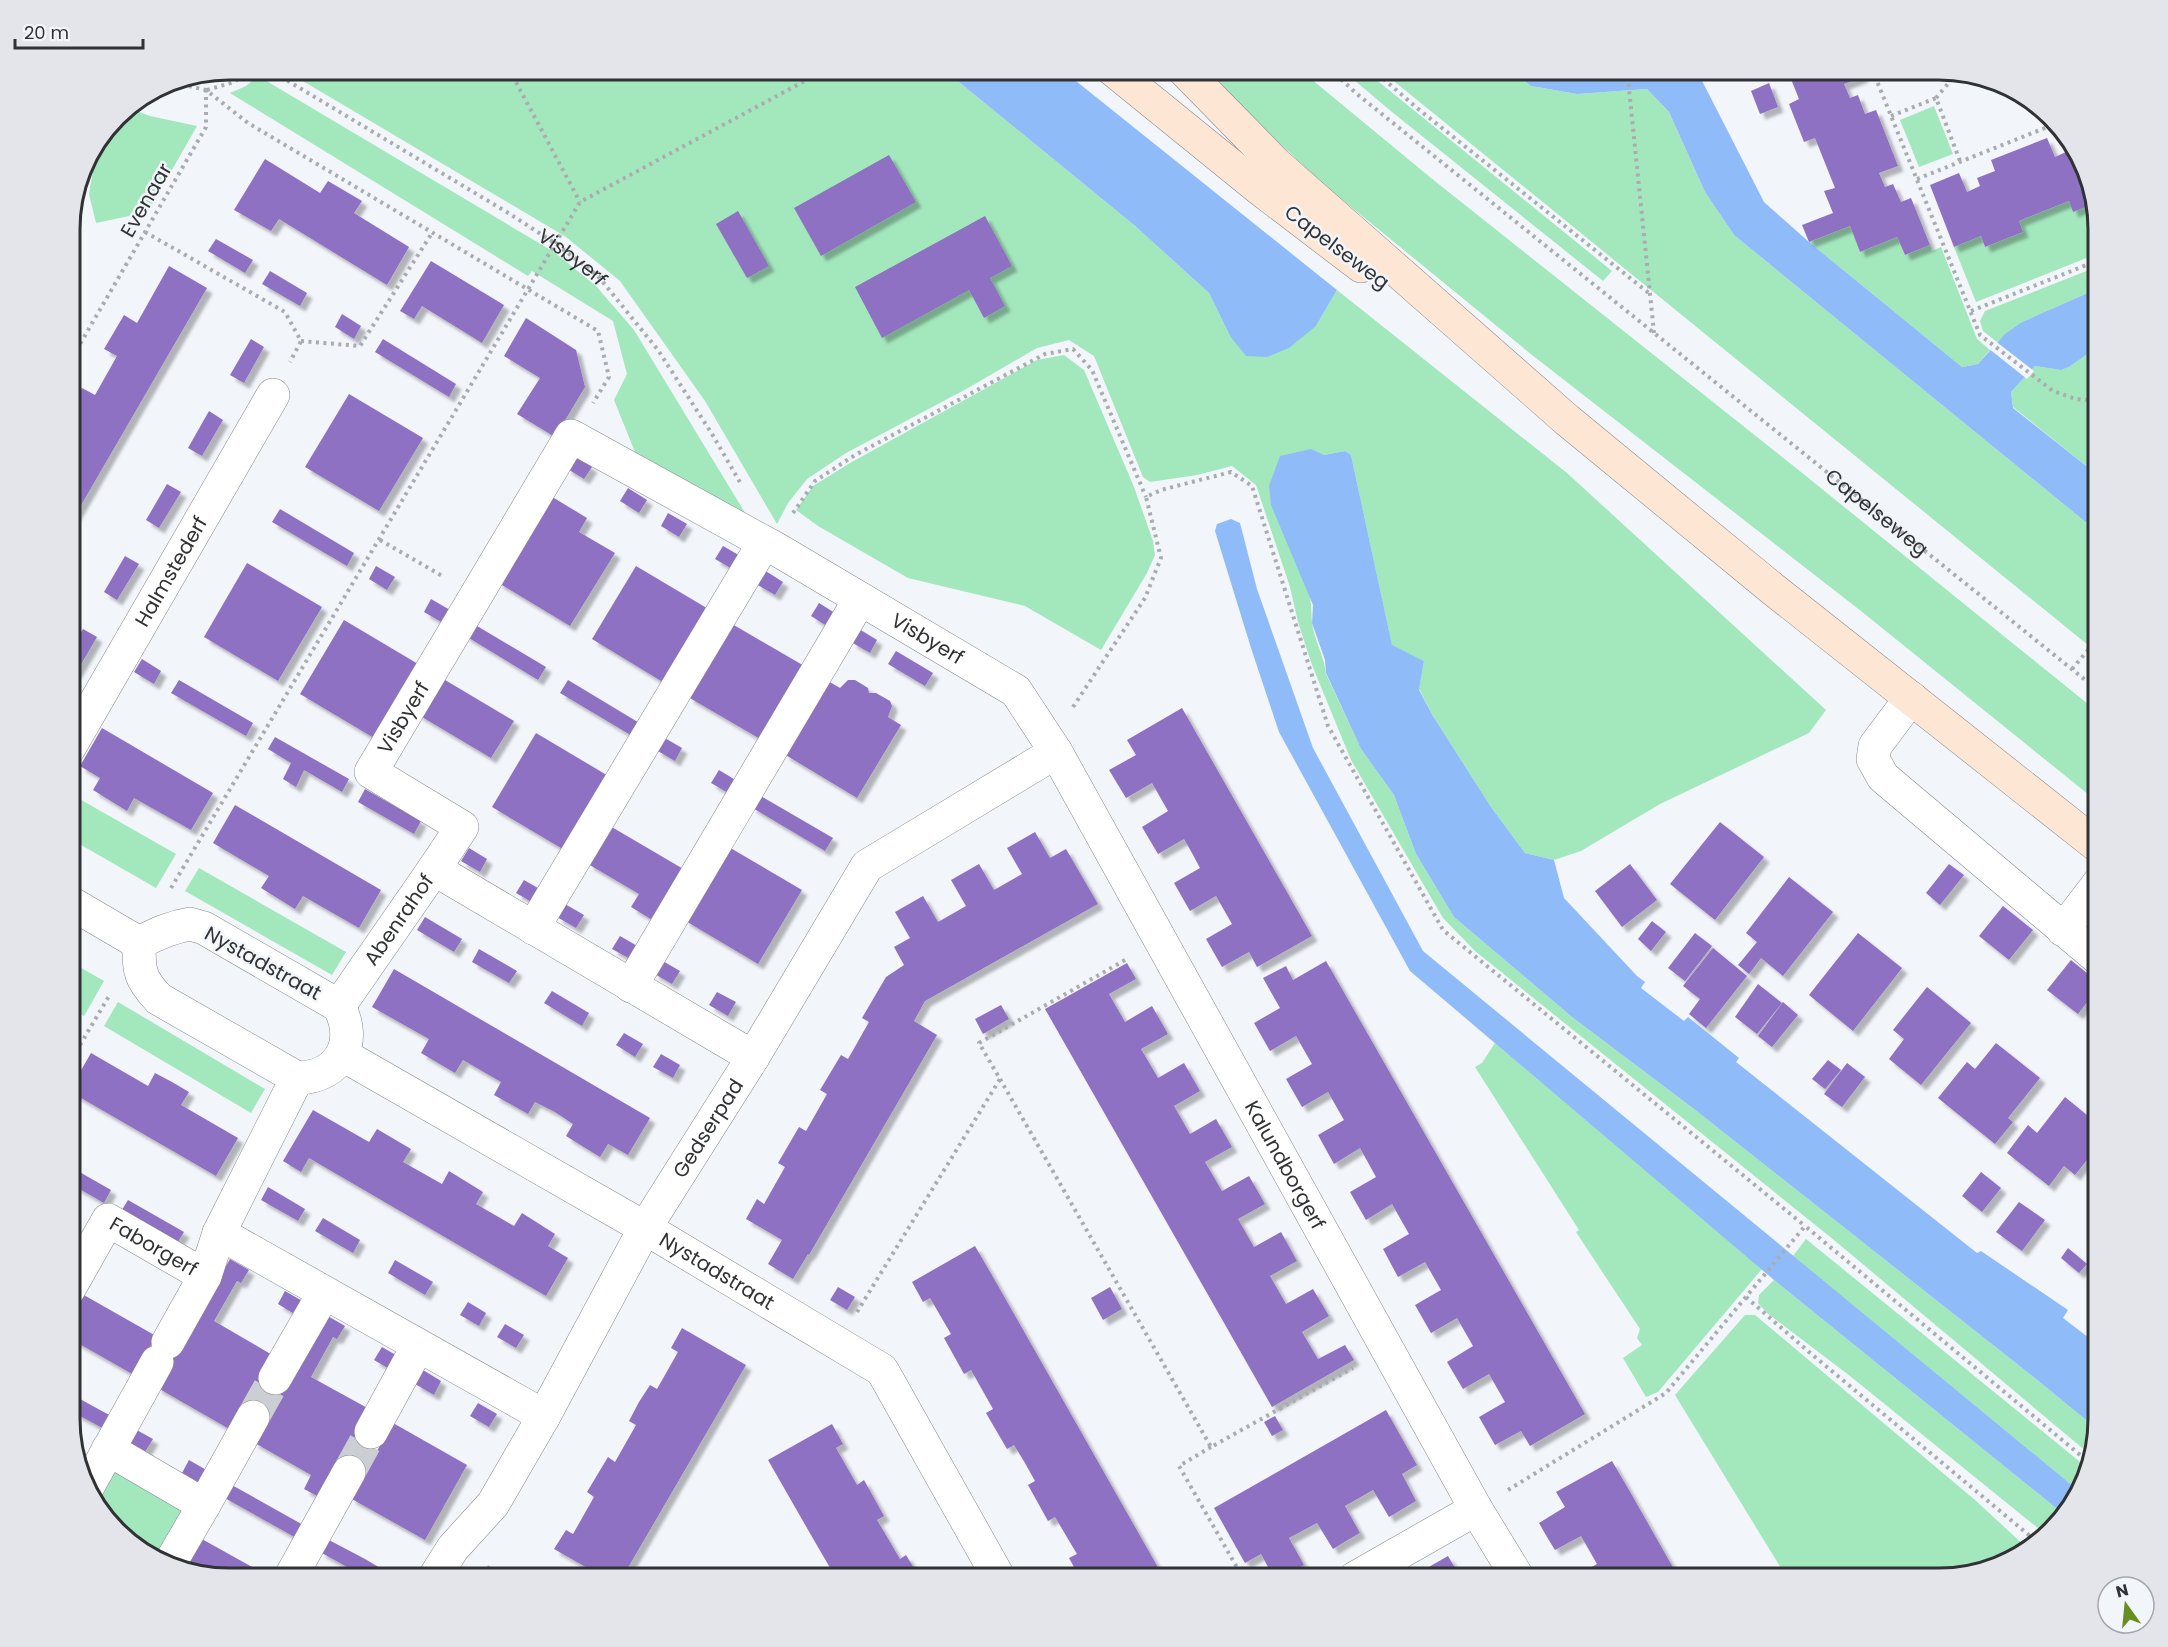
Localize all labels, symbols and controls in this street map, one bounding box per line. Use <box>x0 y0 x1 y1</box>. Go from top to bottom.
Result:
scale bar <box>15 12 142 50</box>
text: 20 m <box>24 20 69 45</box>
street label: Evenaar <box>114 158 178 242</box>
street label: Capelseweg <box>1279 198 1395 296</box>
street label: Visbyerf <box>532 222 614 291</box>
street label: Capelseweg <box>1819 462 1934 562</box>
street label: Halmstederf <box>128 511 214 632</box>
street label: Visbyerf <box>886 606 969 671</box>
street label: Visbyerf <box>371 676 436 759</box>
street label: Abenrahof <box>357 868 440 971</box>
street label: Nystadstraat <box>200 919 326 1007</box>
street label: Gedserpad <box>666 1073 750 1183</box>
street label: Kalundborgerf <box>1238 1095 1332 1234</box>
street label: Faborgerf <box>104 1210 203 1283</box>
street label: Nystadstraat <box>654 1226 780 1316</box>
north arrow <box>2096 1575 2156 1635</box>
text: N <box>2113 1578 2131 1604</box>

